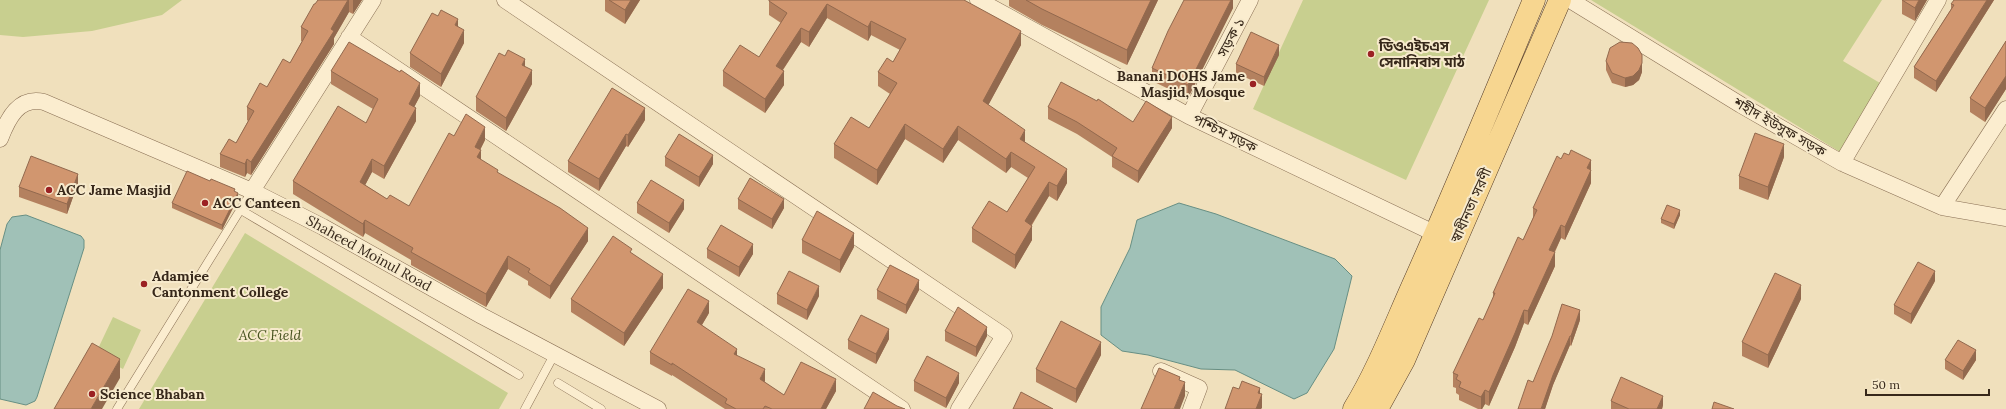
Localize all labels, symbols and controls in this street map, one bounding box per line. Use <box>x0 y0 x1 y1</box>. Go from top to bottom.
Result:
street label: সড়ক ১ <box>1213 14 1249 61</box>
place label: ডিওএইচএস সেনানিবাস মাঠ <box>1378 37 1466 71</box>
marker: ডিওএইচএস সেনানিবাস মাঠ <box>1366 49 1376 59</box>
place label: Banani DOHS Jame Masjid, Mosque <box>1117 67 1245 101</box>
marker: Banani DOHS Jame Masjid, Mosque <box>1248 79 1258 89</box>
street label: শহীদ ইউসুফ সড়ক <box>1730 93 1830 161</box>
street label: পশ্চিম সড়ক <box>1190 110 1261 157</box>
street label: স্বাধীনতা সরণী <box>1446 165 1496 246</box>
place label: ACC Jame Masjid <box>57 181 171 199</box>
marker: ACC Jame Masjid <box>44 185 54 195</box>
place label: ACC Canteen <box>213 194 301 212</box>
marker: ACC Canteen <box>200 198 210 208</box>
street label: Shaheed Moinul Road <box>303 211 435 295</box>
place label: Adamjee Cantonment College <box>152 267 289 301</box>
marker: Adamjee Cantonment College <box>139 279 149 289</box>
park label: ACC Field <box>238 326 301 344</box>
scale bar <box>1866 371 1989 397</box>
text: 50 m <box>1872 377 1900 392</box>
place label: Science Bhaban <box>100 385 205 403</box>
marker: Science Bhaban <box>87 389 97 399</box>

